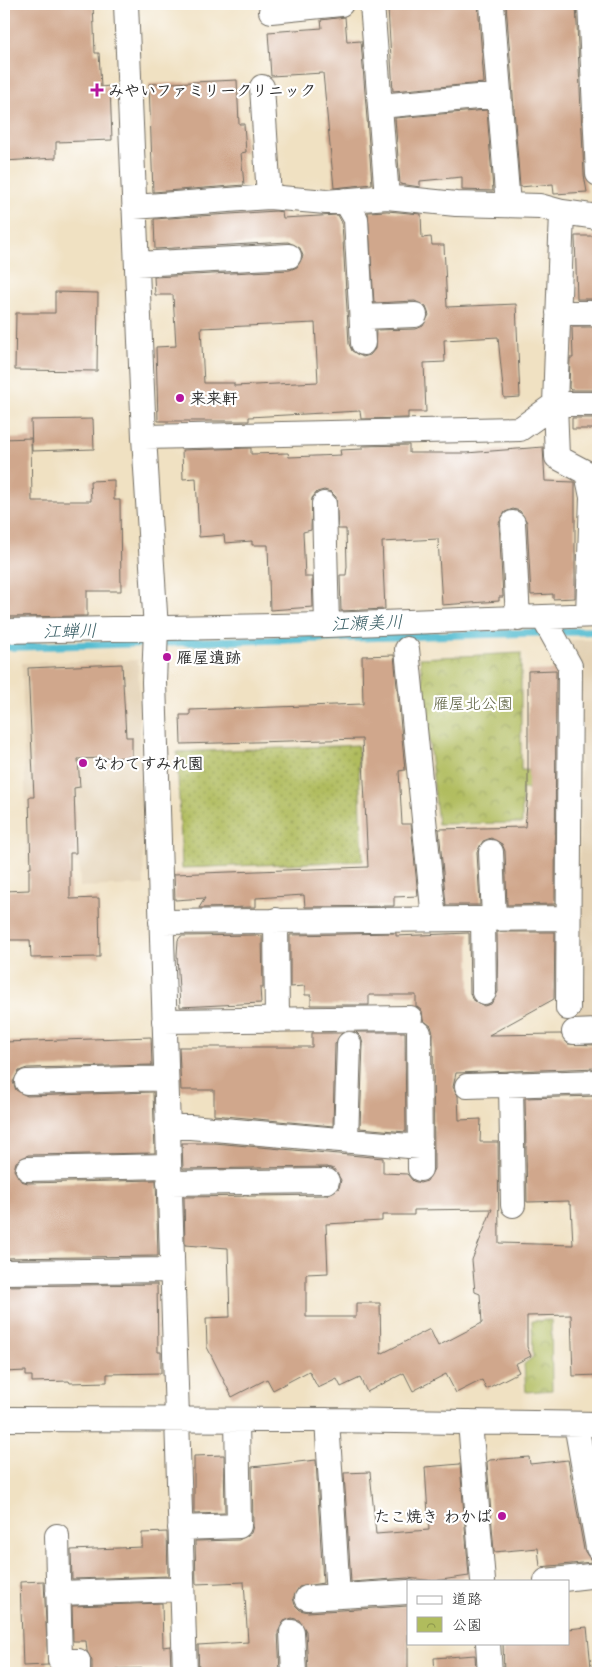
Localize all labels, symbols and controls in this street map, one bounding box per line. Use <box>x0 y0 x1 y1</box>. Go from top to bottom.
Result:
place label: みやいファミリークリニック <box>108 79 316 100</box>
marker: みやいファミリークリニック <box>90 83 104 97</box>
place label: 来来軒 <box>190 387 238 408</box>
marker: 来来軒 <box>174 392 186 404</box>
water label: 江瀬美川 <box>331 609 403 635</box>
water label: 江蝉川 <box>43 618 97 642</box>
place label: 雁屋遺跡 <box>177 646 241 667</box>
marker: 雁屋遺跡 <box>161 651 173 663</box>
park label: 雁屋北公園 <box>433 692 513 713</box>
place label: なわてすみれ園 <box>93 752 203 773</box>
marker: なわてすみれ園 <box>77 757 89 769</box>
place label: たこ焼き わかば <box>374 1505 492 1526</box>
marker: たこ焼き わかば <box>496 1510 508 1522</box>
legend <box>407 1580 570 1644</box>
text: 道路 <box>452 1588 482 1608</box>
text: 公園 <box>452 1614 482 1634</box>

